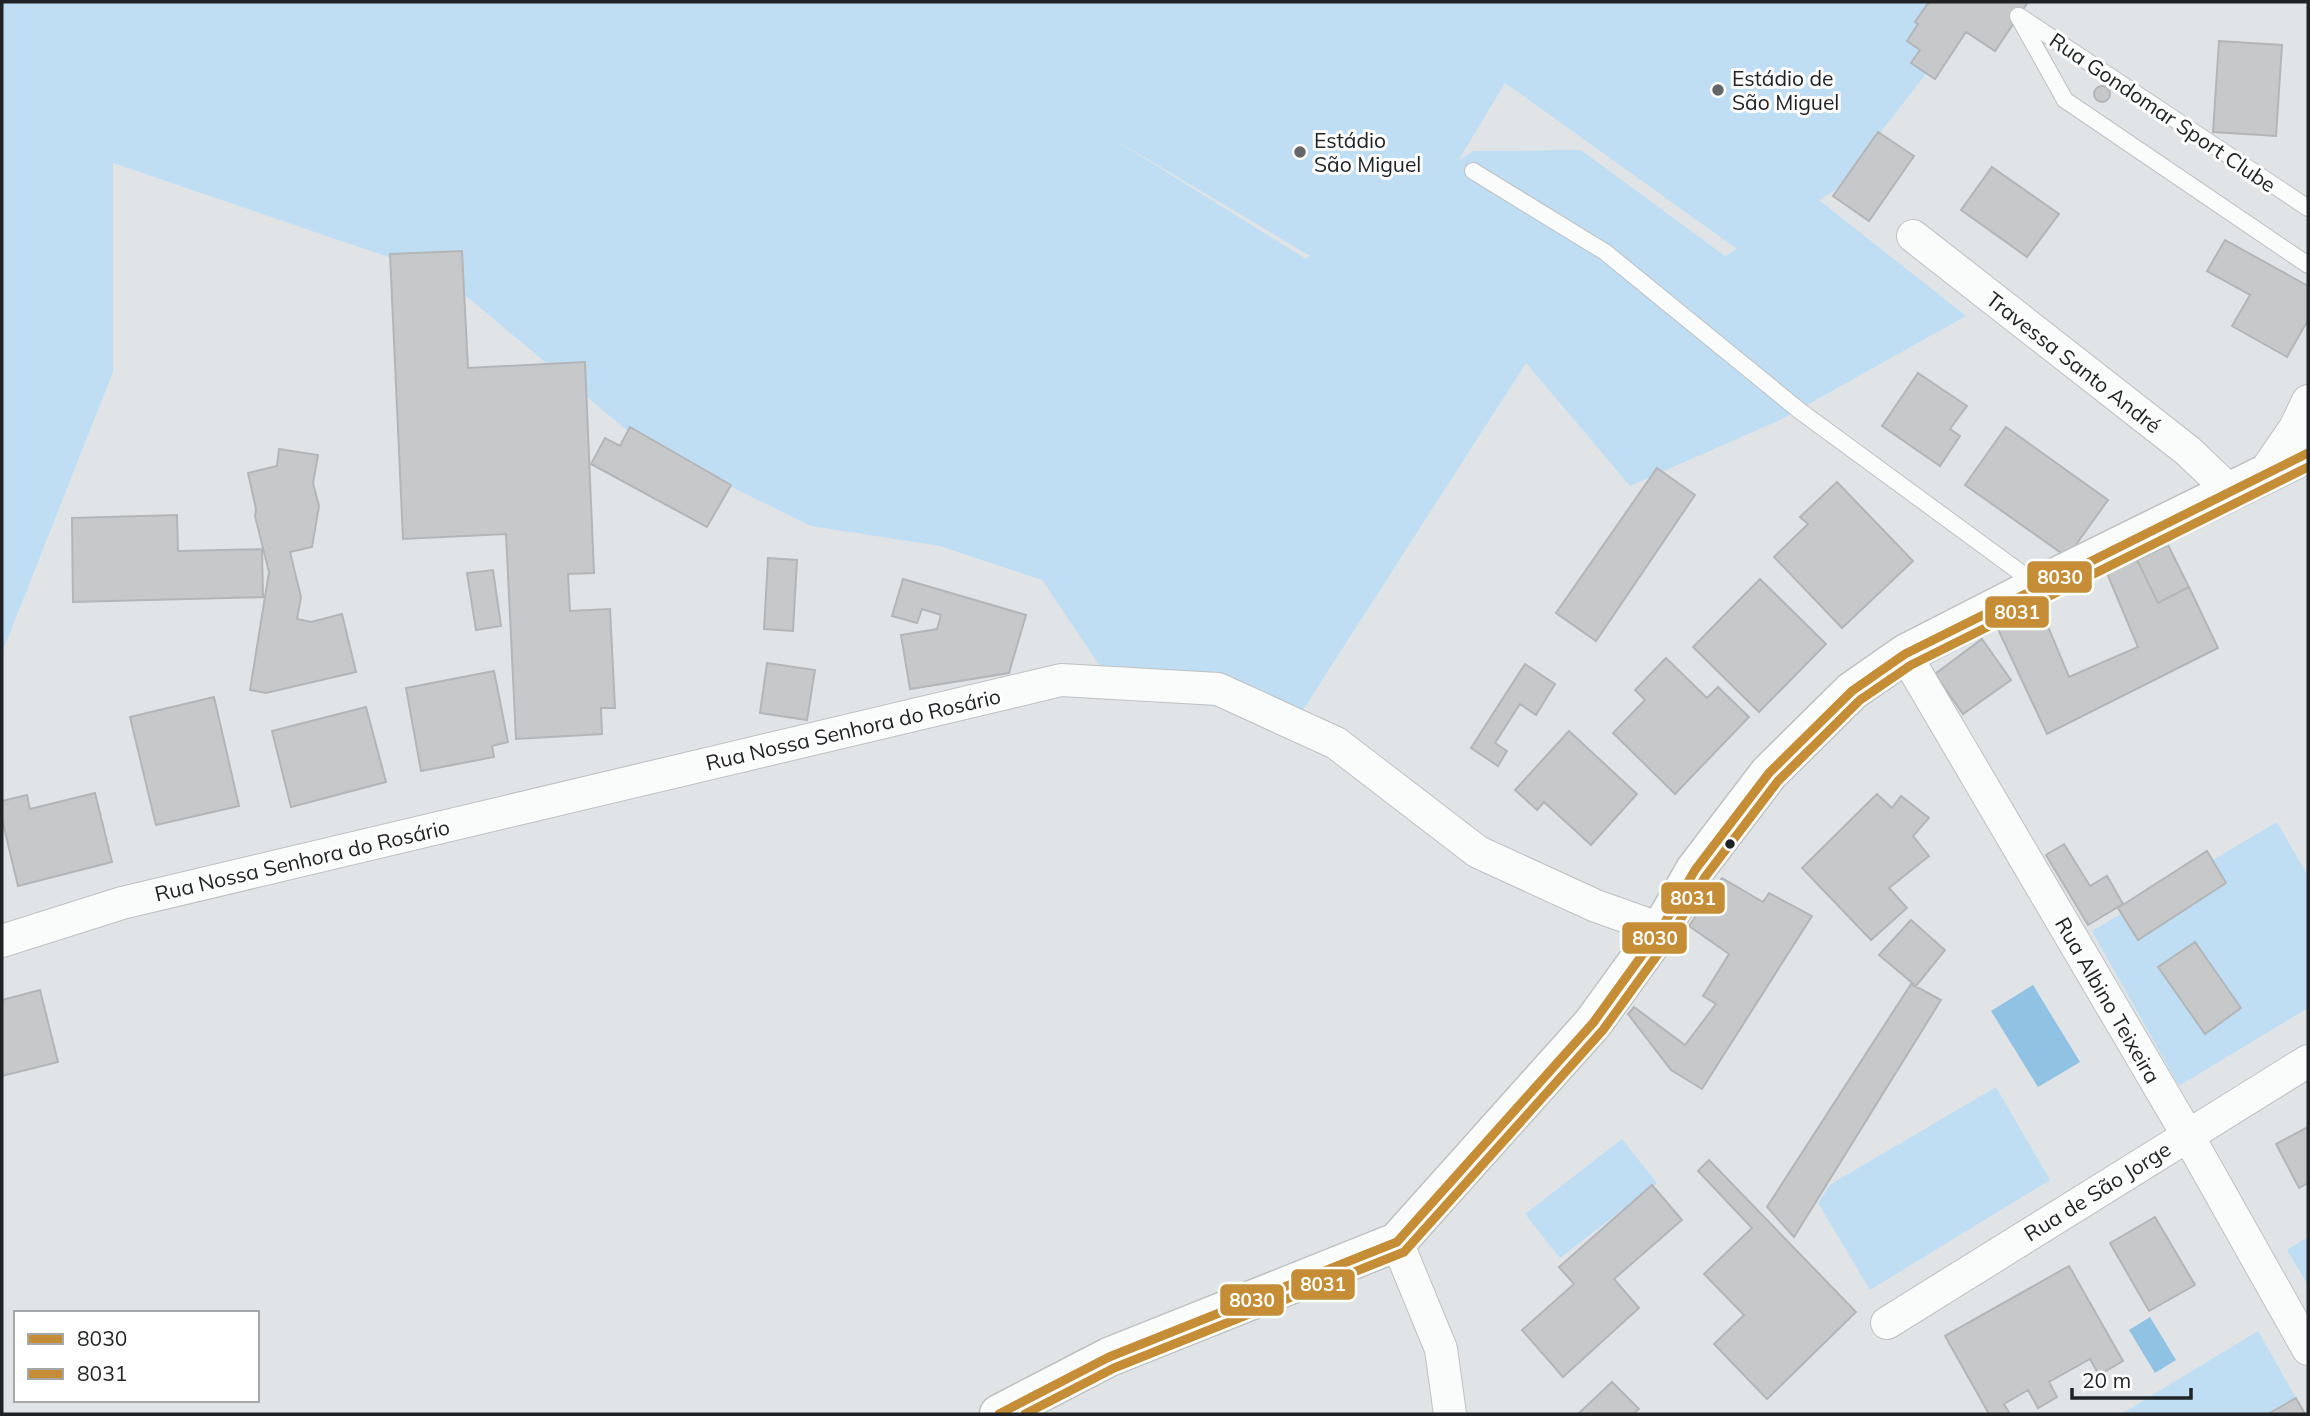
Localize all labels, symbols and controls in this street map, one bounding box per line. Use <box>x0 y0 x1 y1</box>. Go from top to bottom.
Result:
street label: Rua Gondomar Sport Clube <box>2045 26 2281 198</box>
place label: Estádio de São Miguel <box>1732 65 1839 115</box>
marker: Estádio de São Miguel <box>1710 82 1726 98</box>
place label: Estádio São Miguel <box>1314 127 1421 177</box>
marker: Estádio São Miguel <box>1292 144 1308 160</box>
street label: Travessa Santo André <box>1982 286 2166 438</box>
line badge: 8030 <box>2026 560 2093 594</box>
text: 8030 <box>2037 565 2083 589</box>
line badge: 8031 <box>1984 595 2050 629</box>
text: 8031 <box>1994 600 2040 624</box>
street label: Rua Nossa Senhora do Rosário <box>703 682 1003 776</box>
street label: Rua Nossa Senhora do Rosário <box>152 813 452 907</box>
unlabelled marker <box>1723 837 1737 851</box>
line badge: 8031 <box>1660 881 1726 915</box>
text: 8031 <box>1670 886 1716 910</box>
street label: Rua Albino Teixeira <box>2050 912 2166 1088</box>
line badge: 8030 <box>1621 921 1688 955</box>
text: 8030 <box>1632 926 1678 950</box>
street label: Rua de São Jorge <box>2019 1135 2175 1247</box>
line badge: 8031 <box>1290 1268 1356 1301</box>
text: 8031 <box>1300 1272 1346 1296</box>
line badge: 8030 <box>1219 1283 1285 1317</box>
text: 8030 <box>1229 1288 1275 1312</box>
legend <box>14 1311 259 1402</box>
text: 8030 <box>77 1325 127 1351</box>
scale bar <box>2072 1356 2191 1400</box>
text: 8031 <box>77 1360 127 1386</box>
text: 20 m <box>2082 1367 2131 1393</box>

